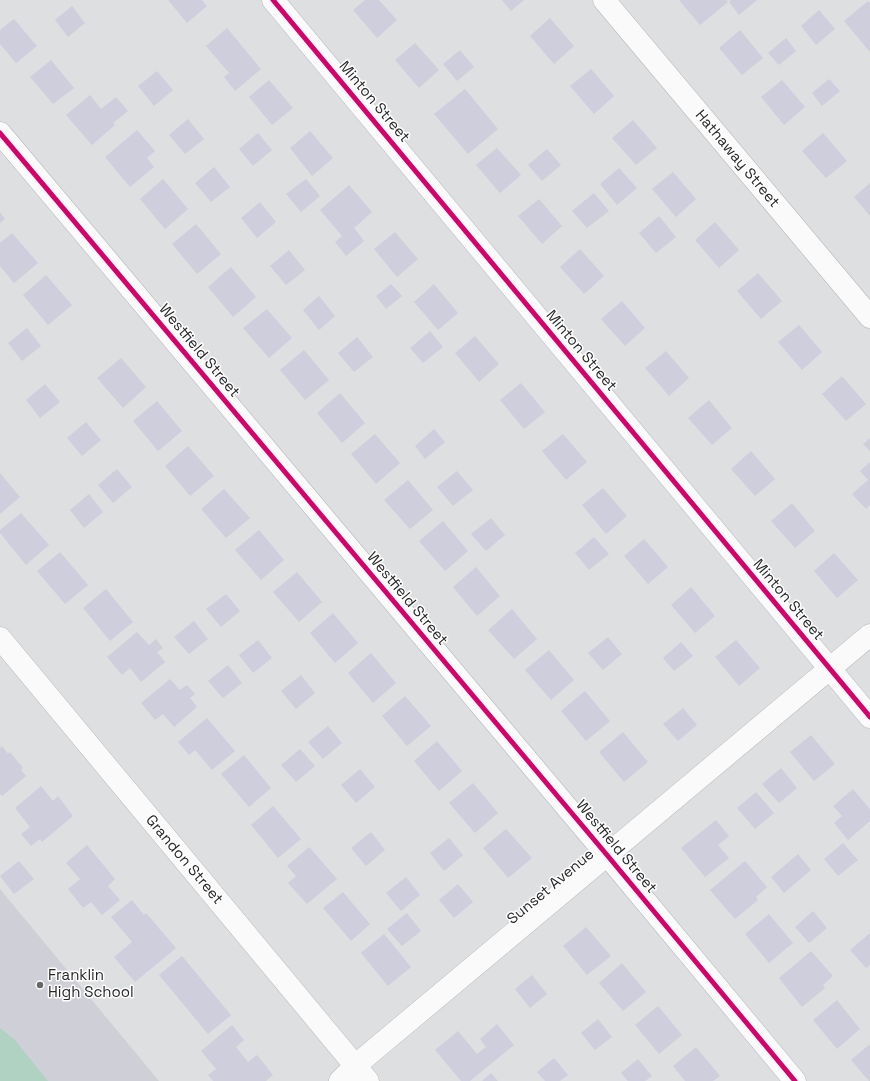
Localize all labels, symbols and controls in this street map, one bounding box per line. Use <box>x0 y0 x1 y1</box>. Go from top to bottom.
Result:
street label: Minton Street <box>335 58 413 146</box>
street label: Hathaway Street <box>691 107 783 211</box>
street label: Westfield Street <box>155 301 243 401</box>
street label: Minton Street <box>542 307 620 395</box>
street label: Westfield Street <box>363 549 451 649</box>
street label: Minton Street <box>749 556 827 644</box>
street label: Westfield Street <box>572 797 660 897</box>
street label: Grandon Street <box>141 812 227 908</box>
street label: Sunset Avenue <box>504 845 598 929</box>
place label: Franklin High School <box>48 967 134 1002</box>
marker: Franklin High School <box>35 980 45 990</box>

